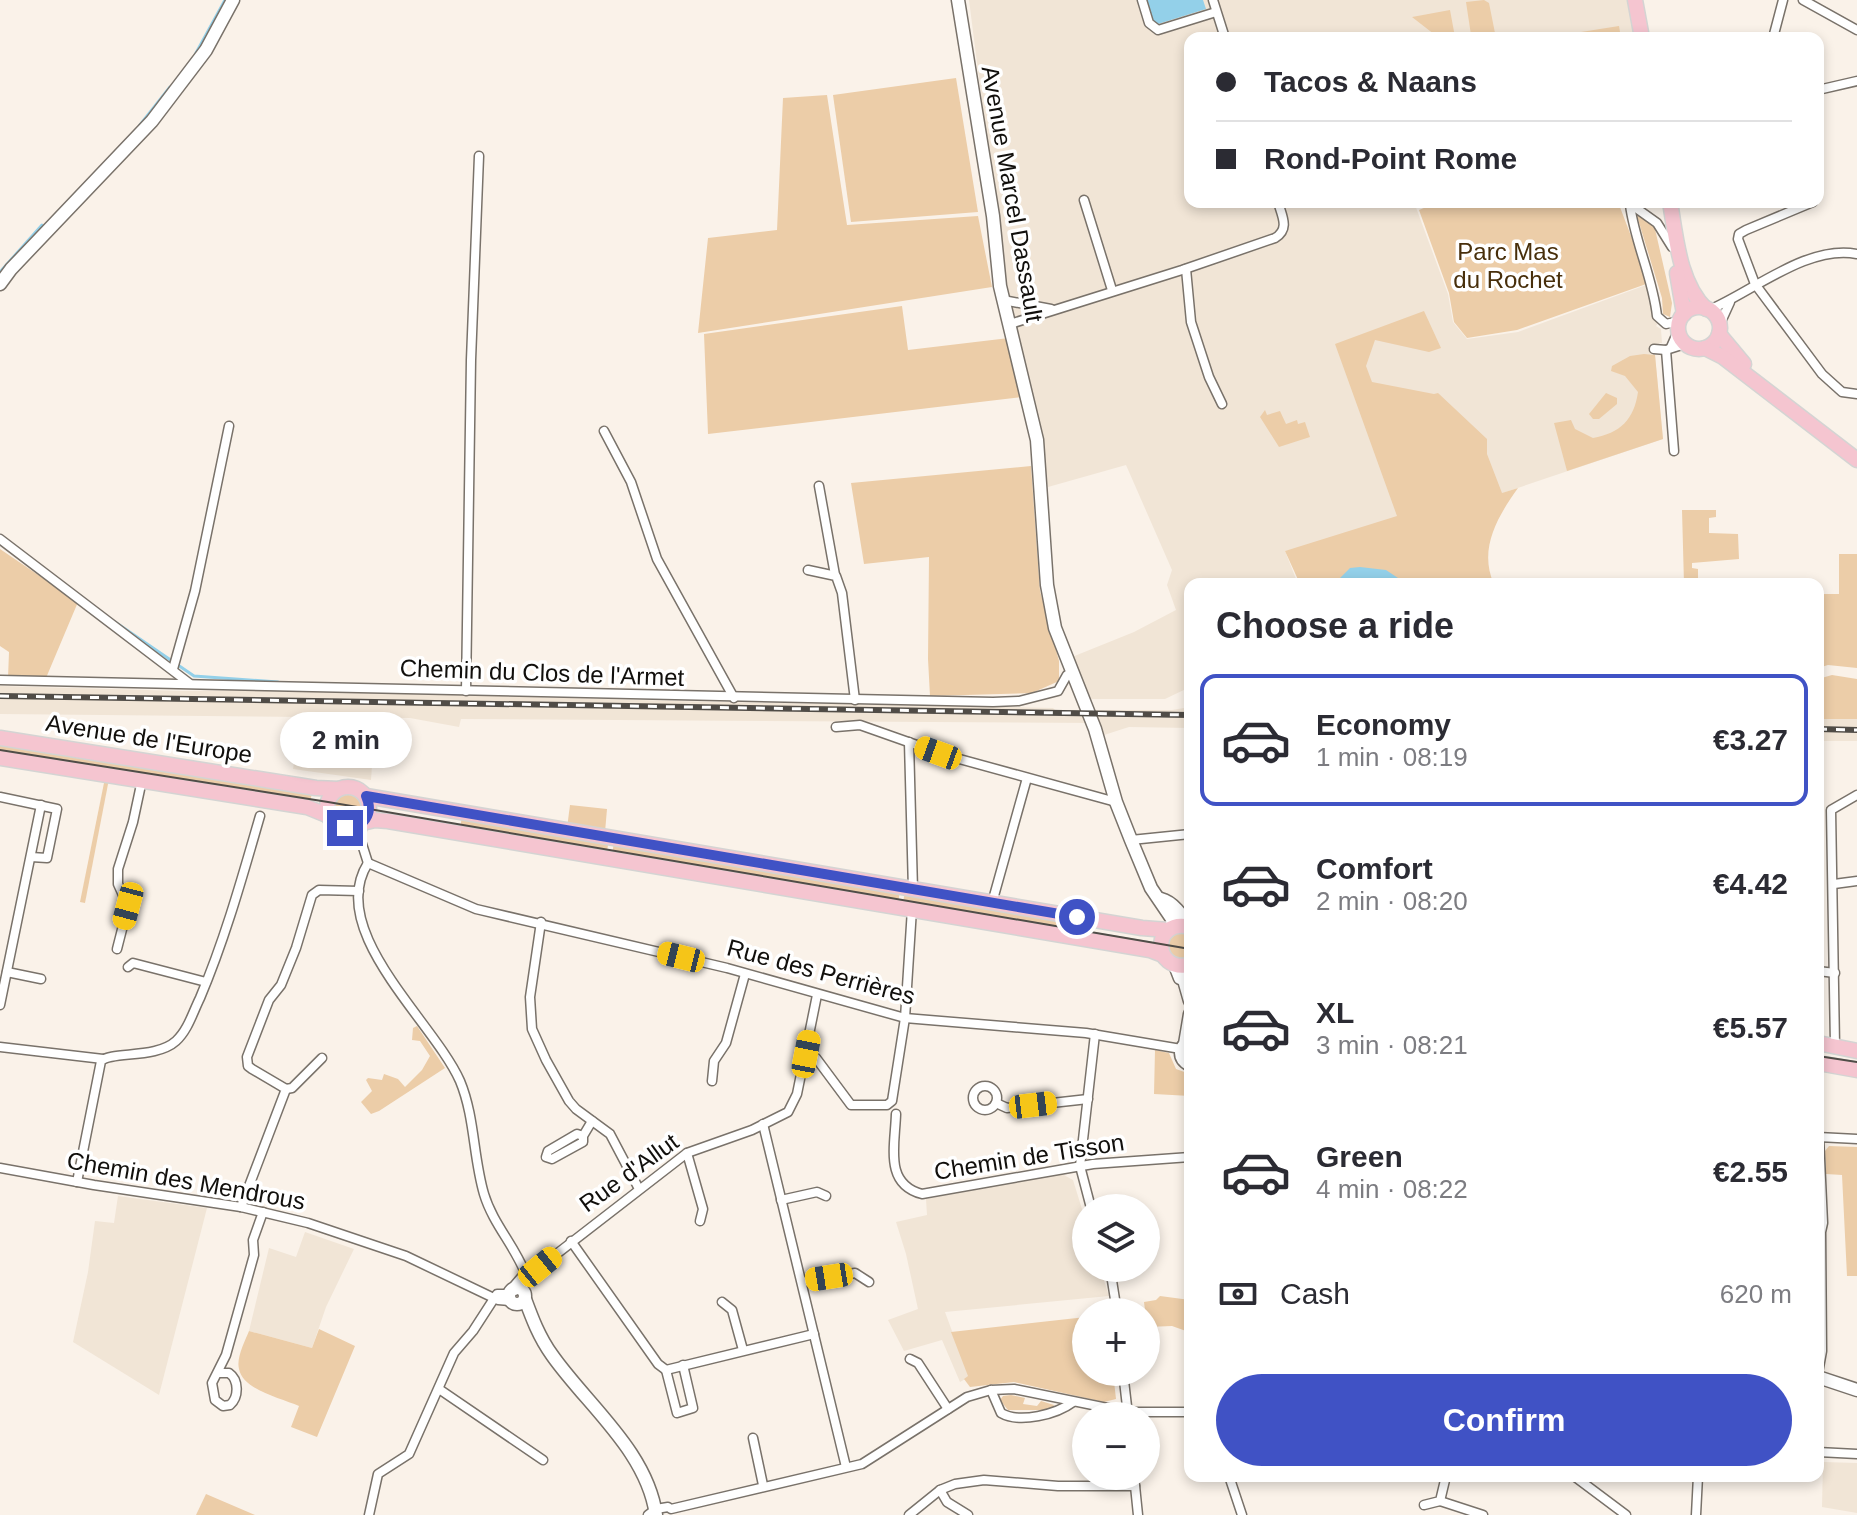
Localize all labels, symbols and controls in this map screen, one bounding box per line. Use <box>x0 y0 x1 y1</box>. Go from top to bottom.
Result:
street label: Avenue Marcel Dassault <box>977 64 1048 324</box>
text: Tacos & Naans <box>1264 65 1477 98</box>
text: Rond-Point Rome <box>1264 142 1517 175</box>
park label: Parc Mas du Rochet <box>1453 238 1563 293</box>
text: Choose a ride <box>1216 605 1454 646</box>
street label: Chemin du Clos de l'Armet <box>399 654 685 691</box>
icon: car <box>1220 704 1292 776</box>
text: Economy <box>1316 708 1451 741</box>
street label: Avenue de l'Europe <box>44 709 254 768</box>
callout: 2 min <box>279 712 411 768</box>
text: €3.27 <box>1713 723 1788 756</box>
text: 2 min <box>312 725 380 755</box>
car <box>911 734 965 772</box>
text: 1 min · 08:19 <box>1316 742 1468 772</box>
route end <box>327 810 363 846</box>
icon: car <box>1220 848 1292 920</box>
text: Comfort <box>1316 852 1433 885</box>
text: €4.42 <box>1713 867 1788 900</box>
car <box>110 880 146 932</box>
text: 2 min · 08:20 <box>1316 886 1468 916</box>
route start <box>1059 899 1095 935</box>
street label: Rue des Perrières <box>724 933 918 1010</box>
car <box>655 940 707 974</box>
icon: car <box>1220 992 1292 1064</box>
text: XL <box>1316 996 1354 1029</box>
text: €5.57 <box>1713 1011 1788 1044</box>
car <box>790 1028 822 1080</box>
text: 3 min · 08:21 <box>1316 1030 1468 1060</box>
car <box>1008 1090 1058 1120</box>
street label: Rue d'Allut <box>574 1128 684 1217</box>
street label: Chemin de Tisson <box>932 1128 1126 1185</box>
icon: car <box>1220 1136 1292 1208</box>
text: Green <box>1316 1140 1403 1173</box>
street label: Chemin des Mendrous <box>65 1146 307 1215</box>
text: €2.55 <box>1713 1155 1788 1188</box>
text: 4 min · 08:22 <box>1316 1174 1468 1204</box>
map controls <box>1072 1194 1160 1490</box>
button: layers <box>1072 1194 1160 1282</box>
car <box>514 1243 566 1291</box>
car <box>803 1261 855 1293</box>
icon: cash <box>1216 1272 1260 1316</box>
text: Cash <box>1280 1277 1350 1310</box>
text: 620 m <box>1720 1279 1792 1309</box>
button: + <box>1072 1298 1160 1386</box>
button: Confirm <box>1216 1374 1792 1466</box>
button: − <box>1072 1402 1160 1490</box>

